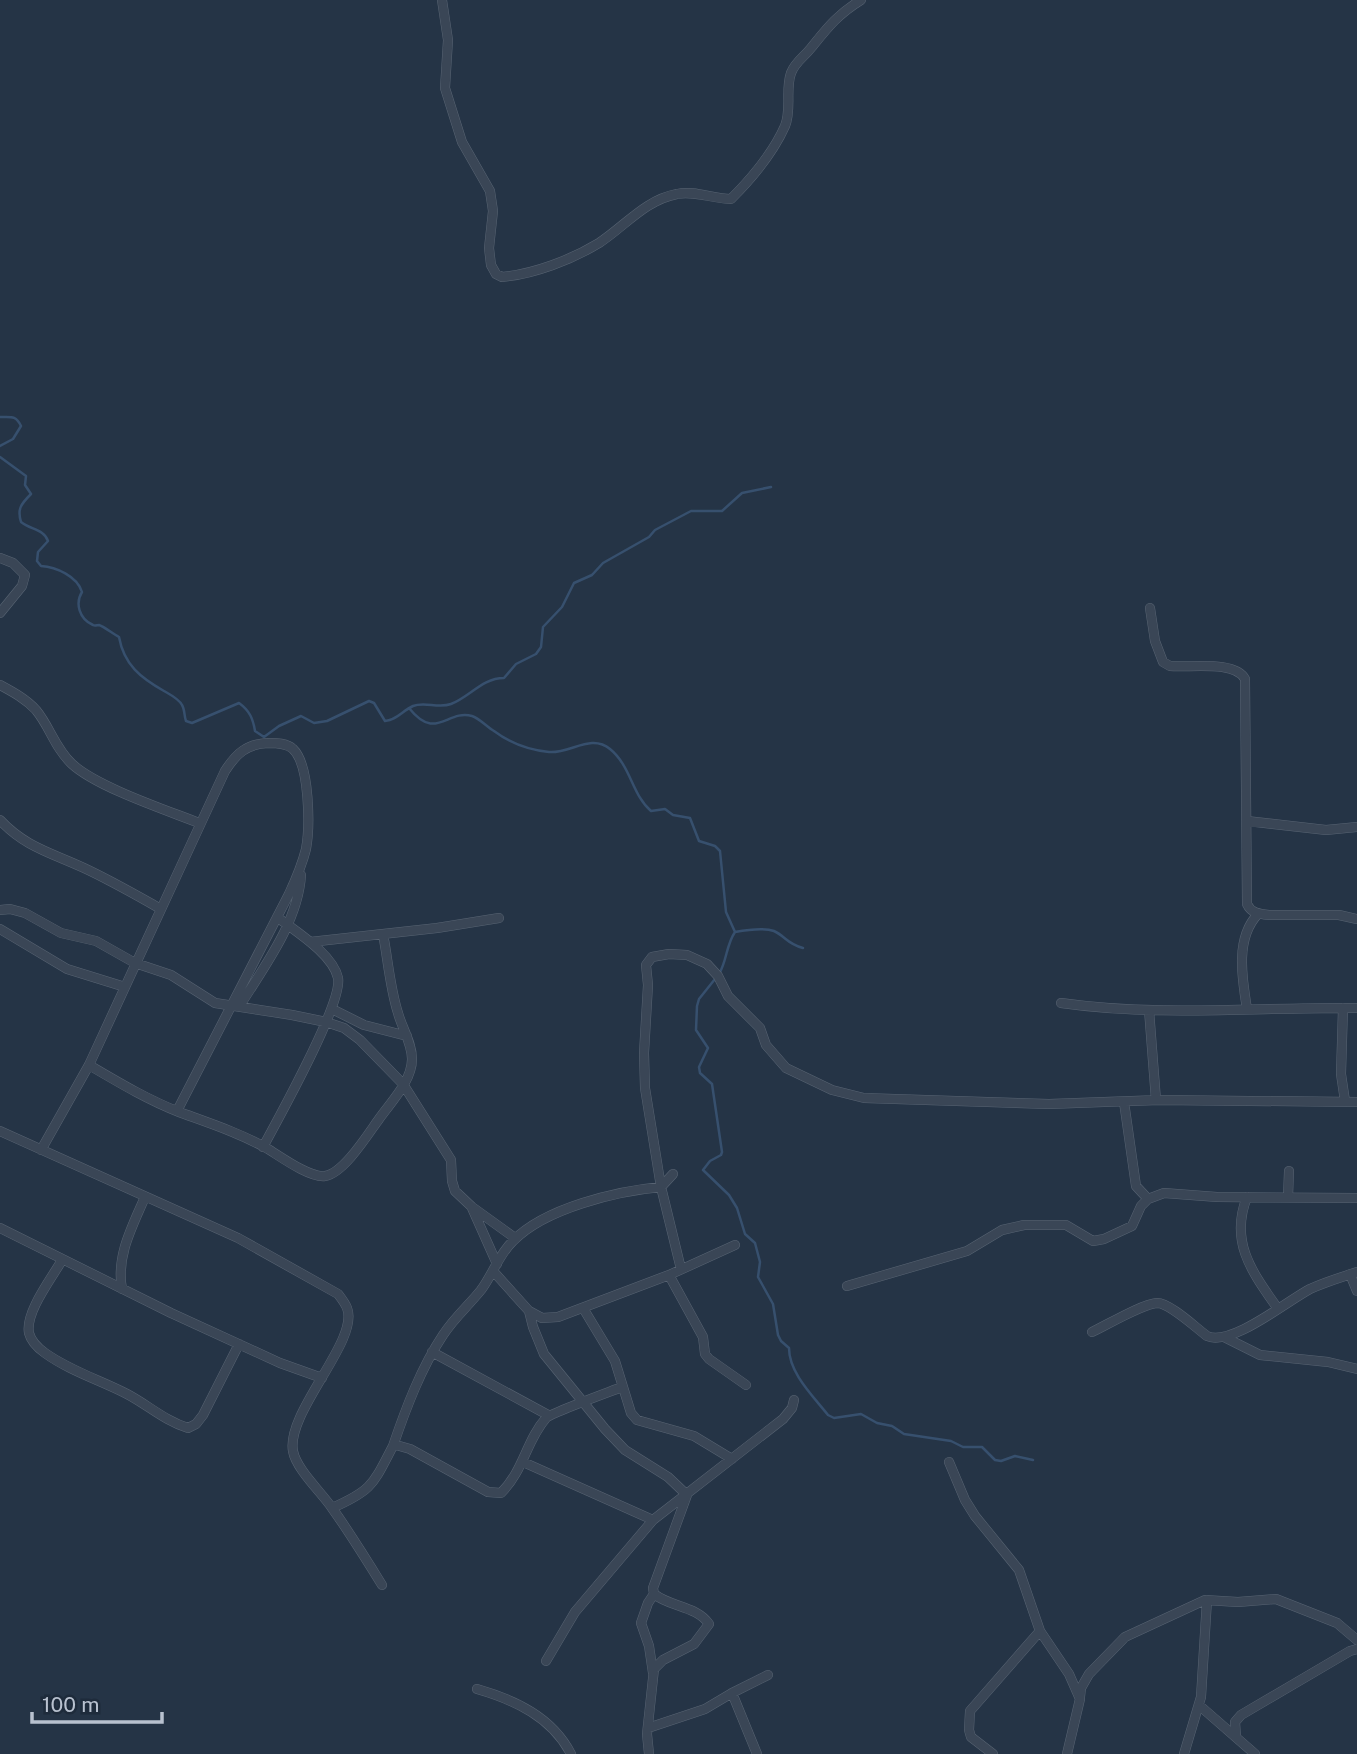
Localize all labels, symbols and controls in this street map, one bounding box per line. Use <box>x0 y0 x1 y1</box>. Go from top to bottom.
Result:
scale bar <box>32 1680 161 1724</box>
text: 100 m <box>42 1692 99 1717</box>

